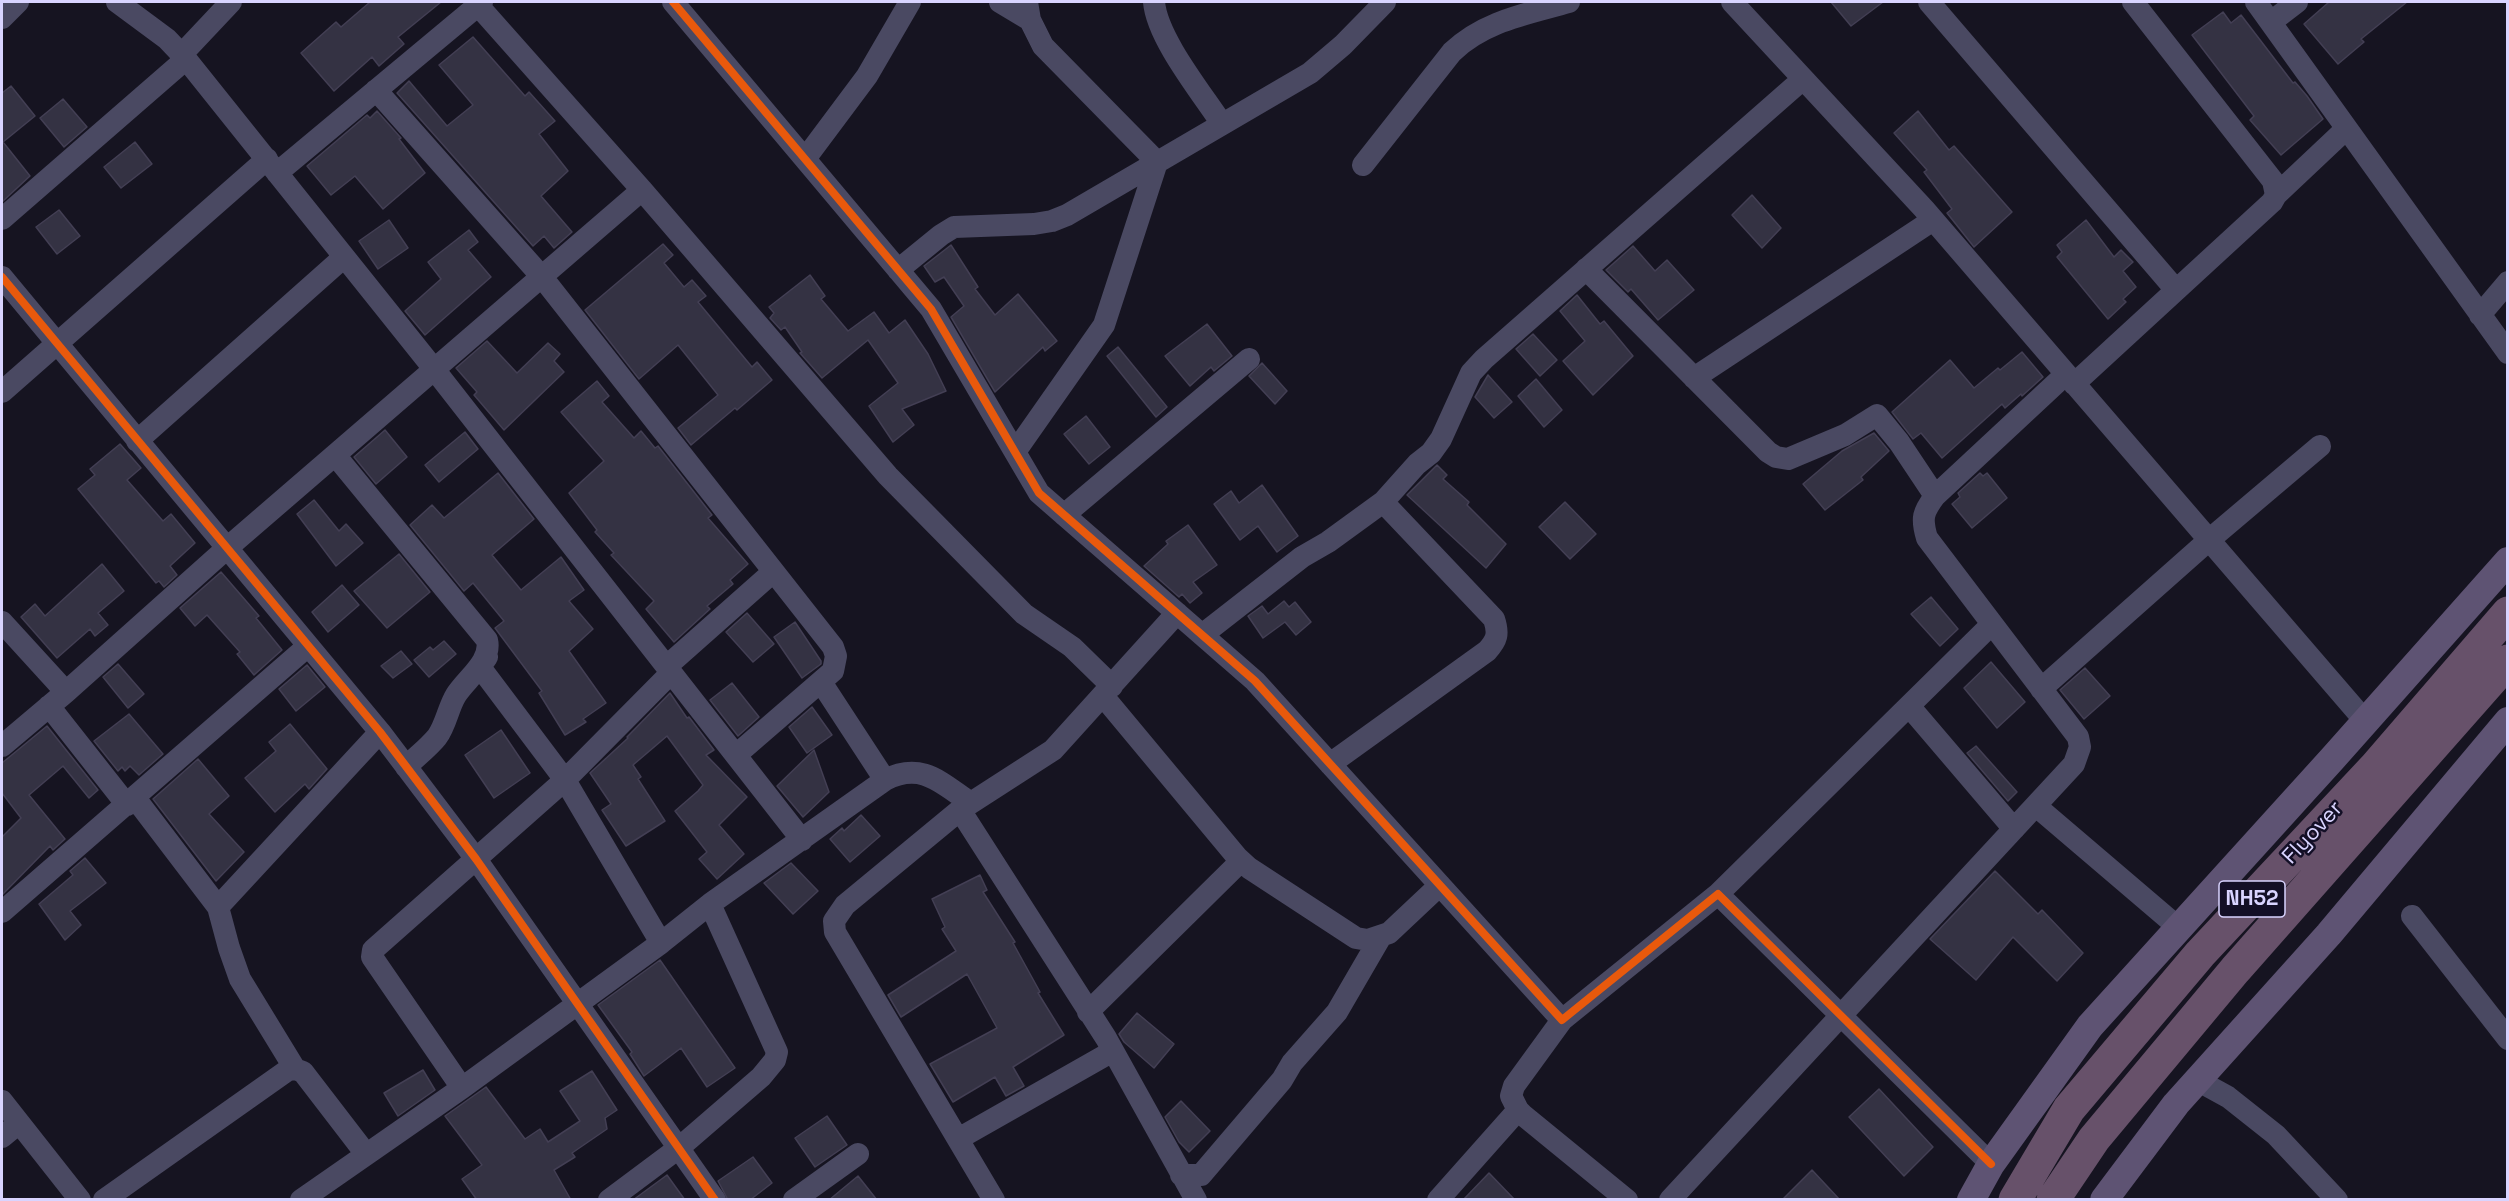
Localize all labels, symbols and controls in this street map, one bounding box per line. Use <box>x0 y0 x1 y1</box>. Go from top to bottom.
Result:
street label: Flyover <box>2277 796 2349 870</box>
road number: NH52 <box>2219 881 2285 917</box>

